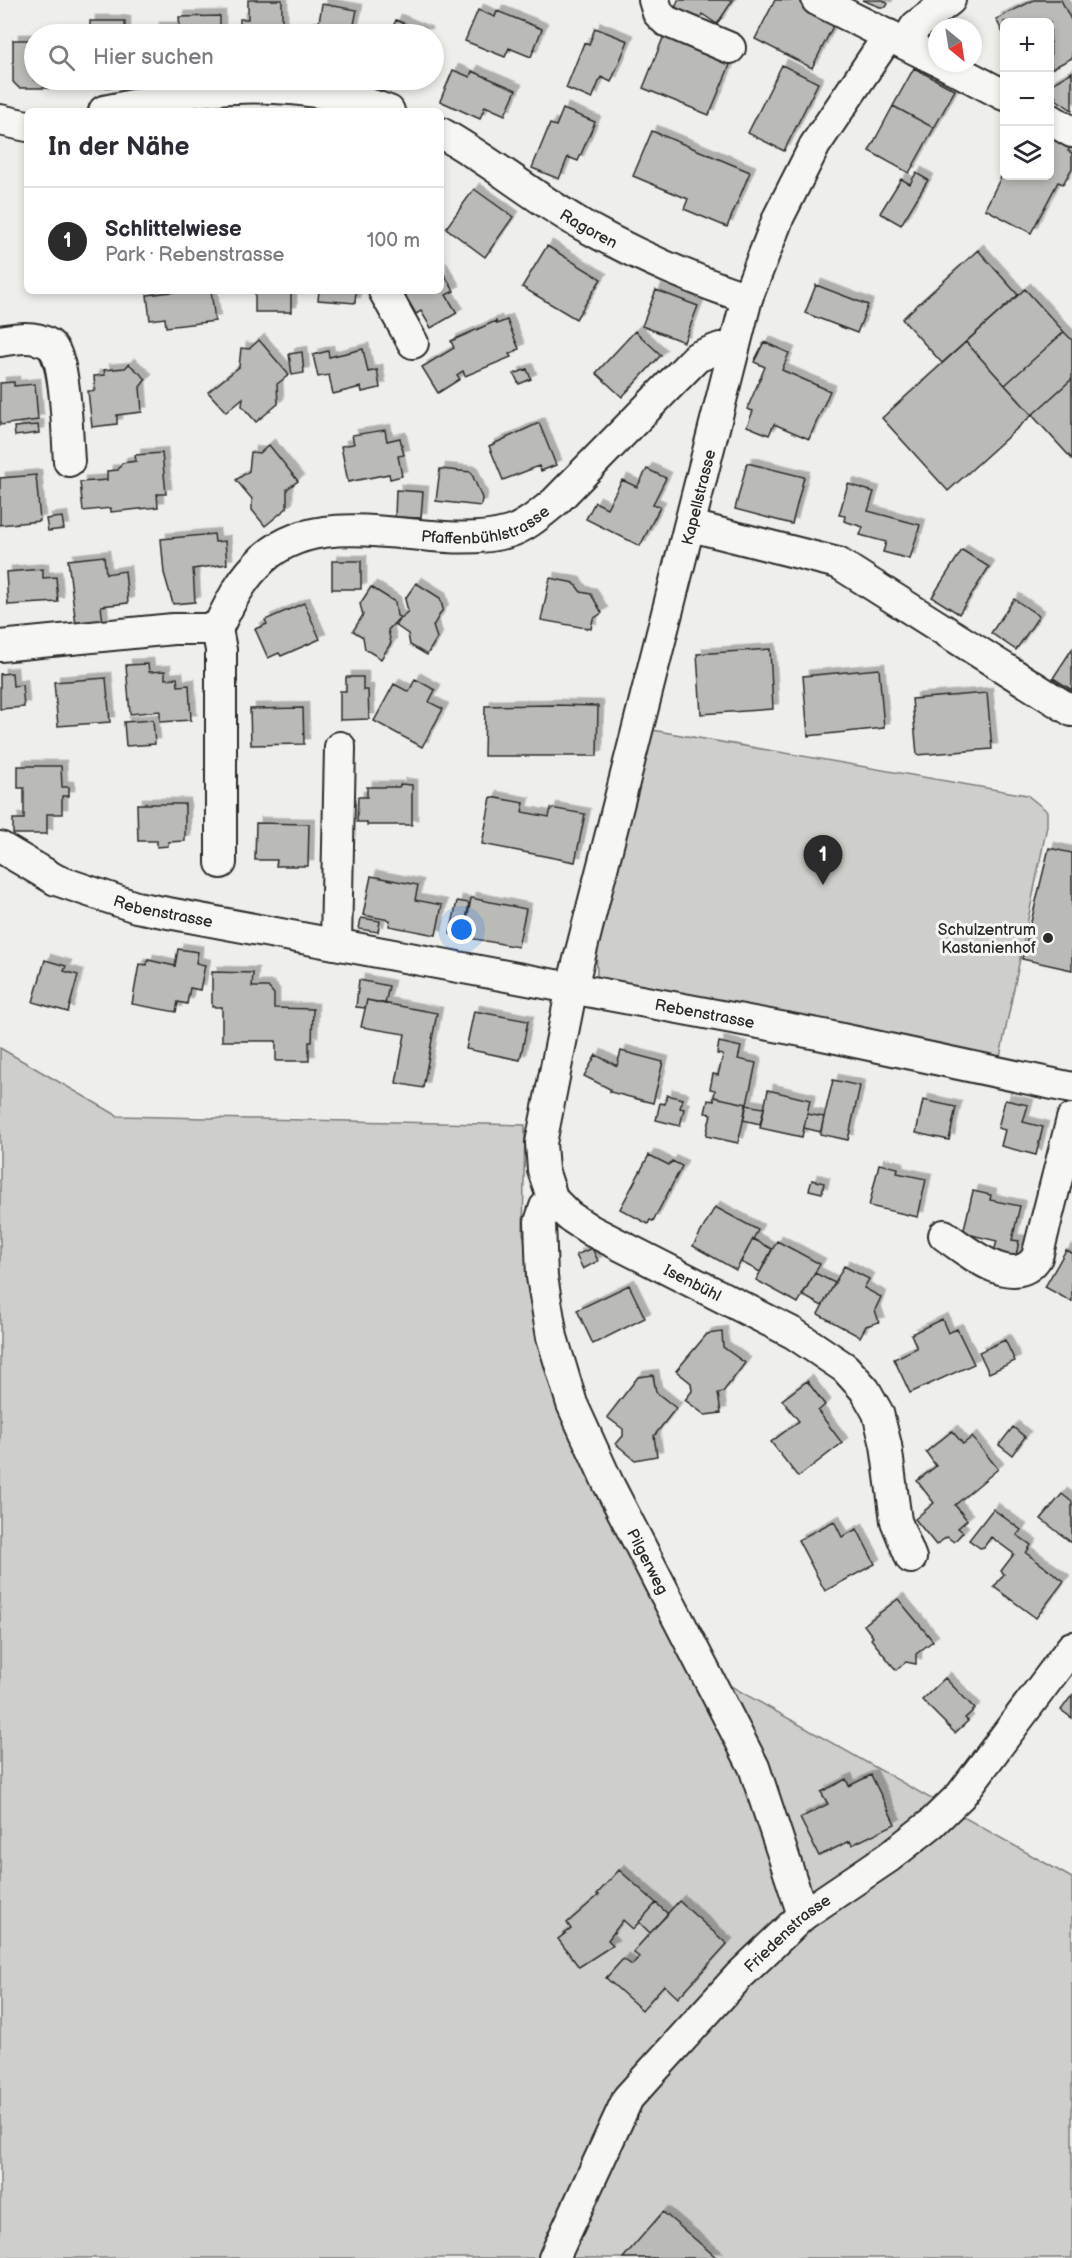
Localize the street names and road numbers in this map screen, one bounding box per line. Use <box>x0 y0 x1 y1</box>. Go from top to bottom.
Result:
street label: Ragoren <box>556 206 620 253</box>
street label: Kapellstrasse <box>678 447 721 547</box>
street label: Pfaffenbühlstrasse <box>420 502 554 549</box>
street label: Rebenstrasse <box>111 892 215 932</box>
street label: Rebenstrasse <box>653 996 756 1033</box>
street label: Isenbühl <box>660 1261 724 1306</box>
street label: Pilgerweg <box>622 1526 672 1598</box>
street label: Friedenstrasse <box>741 1891 835 1977</box>

